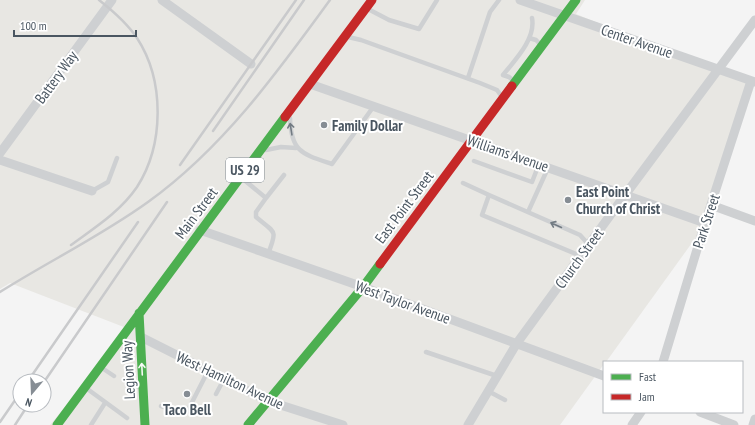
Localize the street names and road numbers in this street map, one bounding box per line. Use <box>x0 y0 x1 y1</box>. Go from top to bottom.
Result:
street label: Center Avenue <box>599 20 675 62</box>
street label: Battery Way <box>30 47 82 107</box>
street label: Williams Avenue <box>465 130 551 176</box>
road number: US 29 <box>226 158 264 182</box>
street label: East Point Street <box>371 167 437 247</box>
street label: Main Street <box>170 183 222 243</box>
street label: Park Street <box>688 191 724 251</box>
street label: Church Street <box>551 224 607 292</box>
street label: West Taylor Avenue <box>353 276 453 328</box>
street label: Legion Way <box>117 340 139 400</box>
street label: West Hamilton Avenue <box>173 347 287 413</box>

